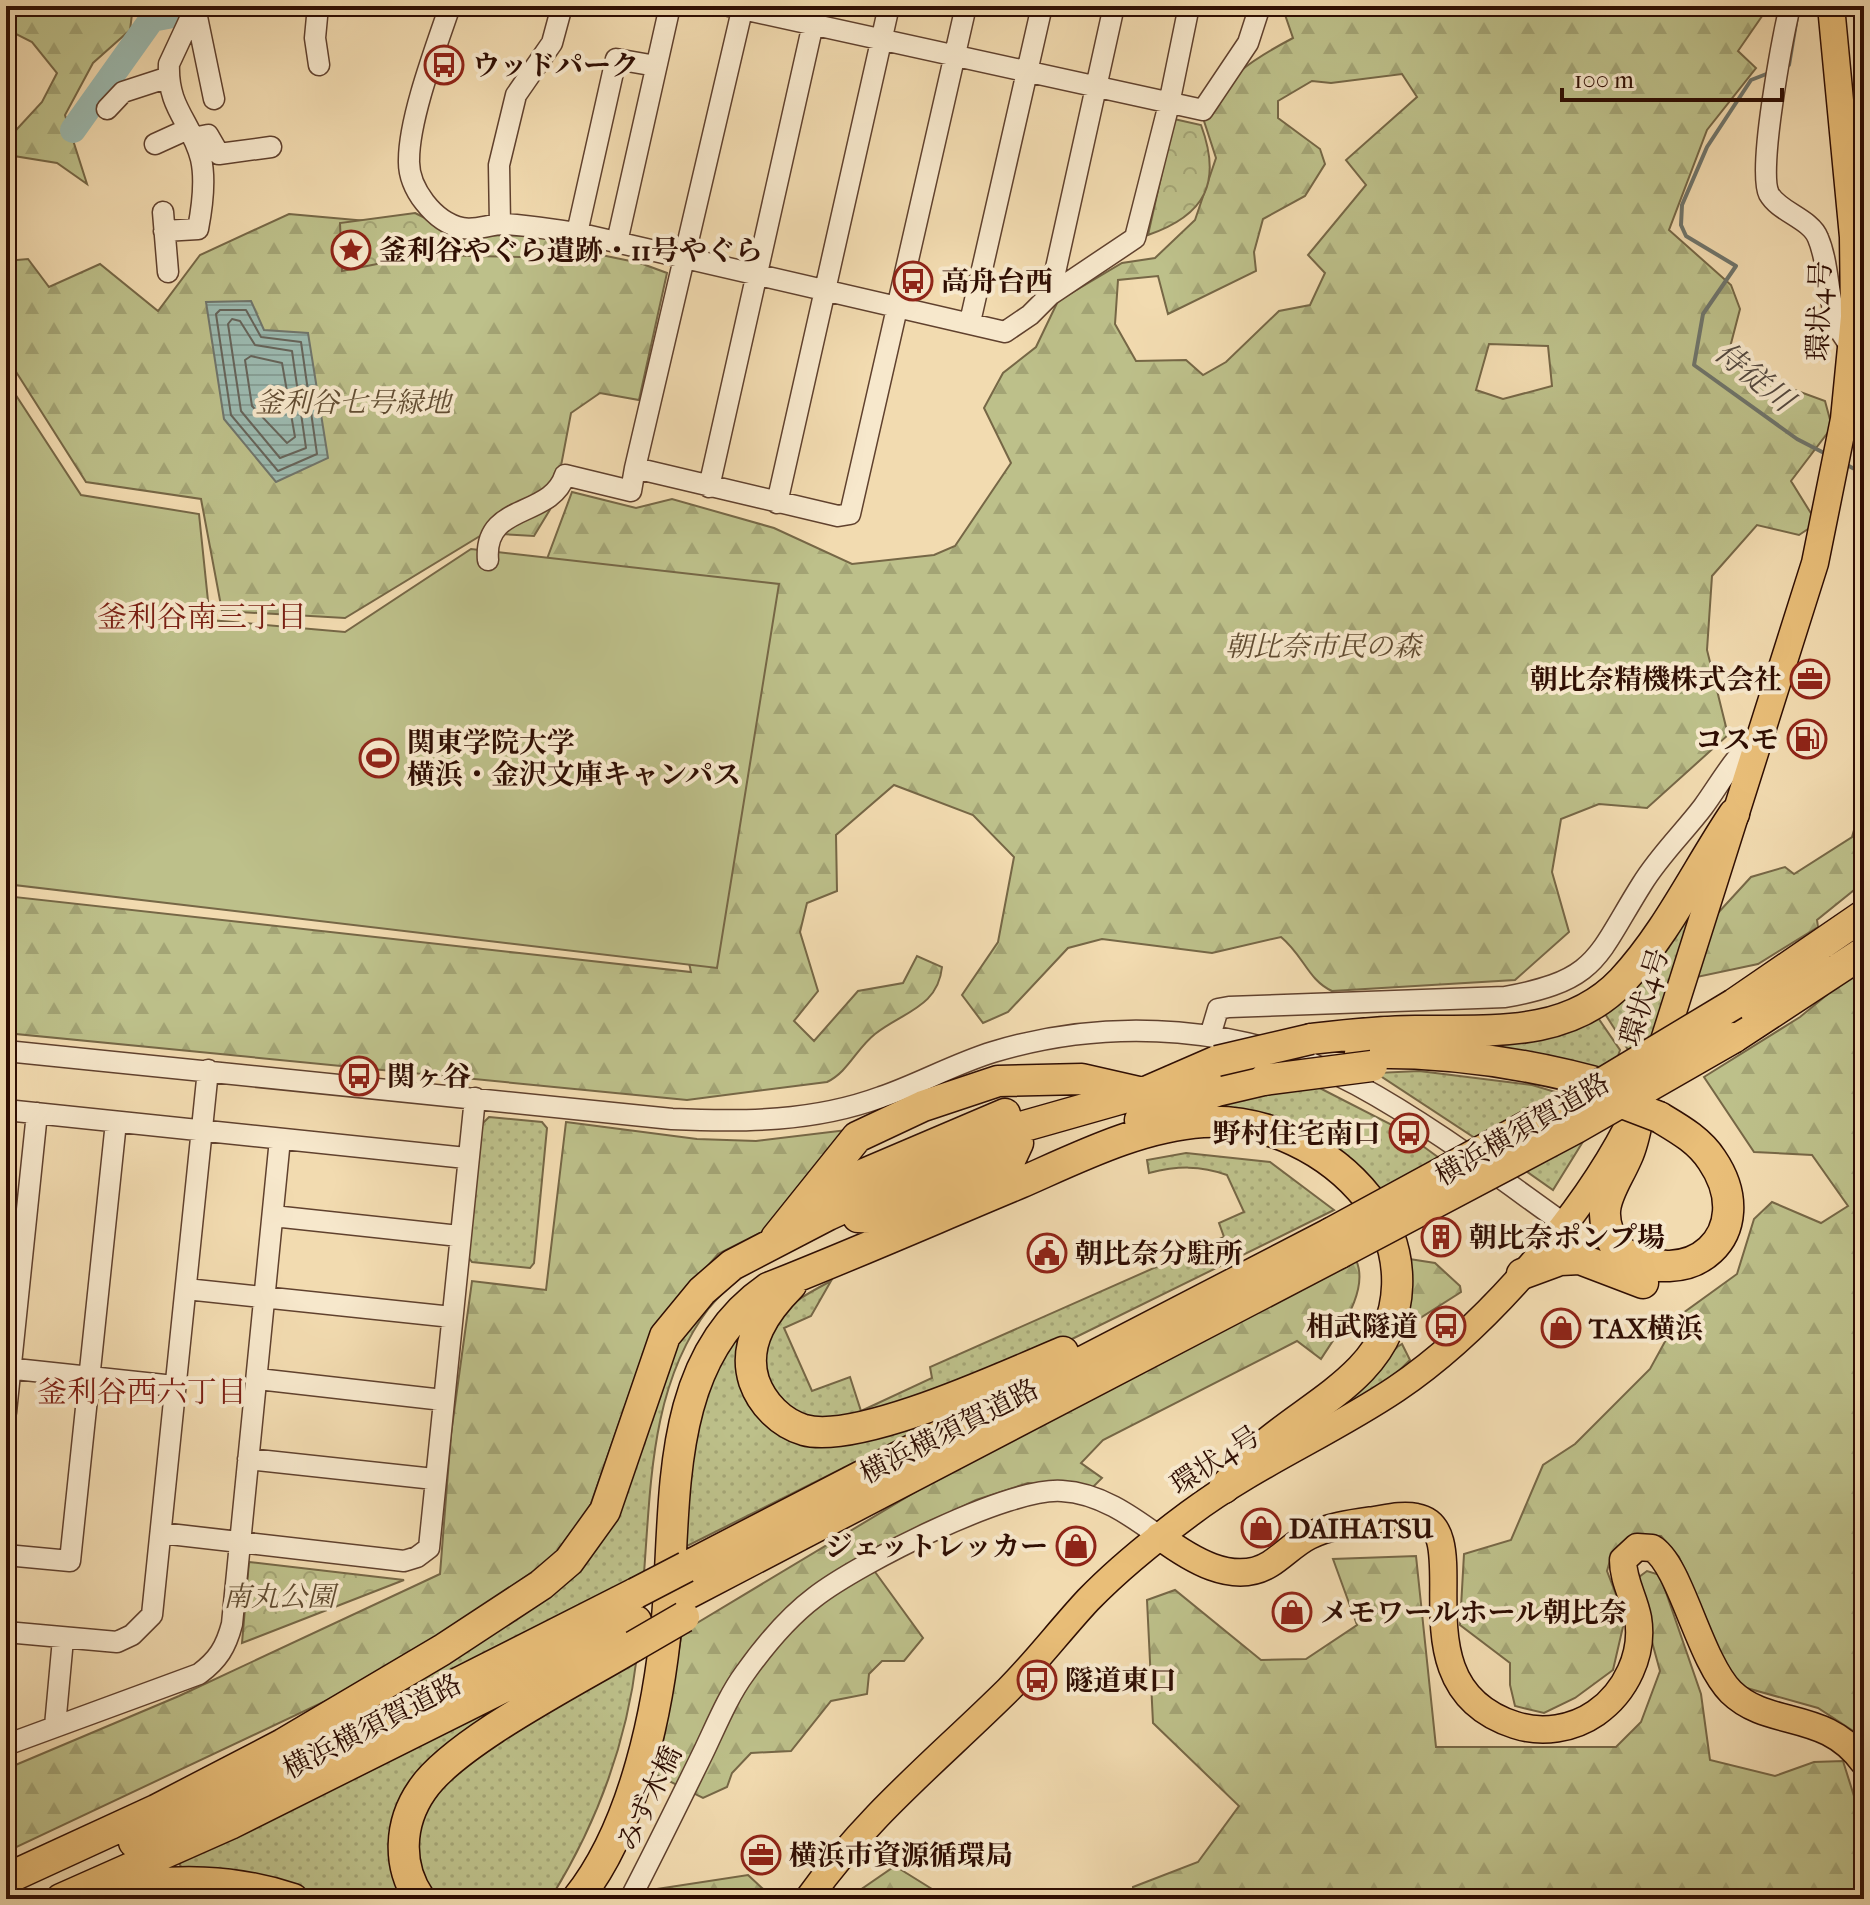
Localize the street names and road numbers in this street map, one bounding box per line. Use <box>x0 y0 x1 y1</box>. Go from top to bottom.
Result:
street label: 環状4号 <box>1801 260 1837 362</box>
street label: 環状4号 <box>1613 944 1675 1050</box>
street label: 横浜横須賀道路 <box>1429 1066 1615 1192</box>
street label: 横浜横須賀道路 <box>854 1372 1044 1490</box>
street label: 環状4号 <box>1164 1419 1266 1501</box>
street label: 横浜横須賀道路 <box>277 1667 467 1785</box>
street label: みず木橋 <box>610 1740 688 1856</box>

